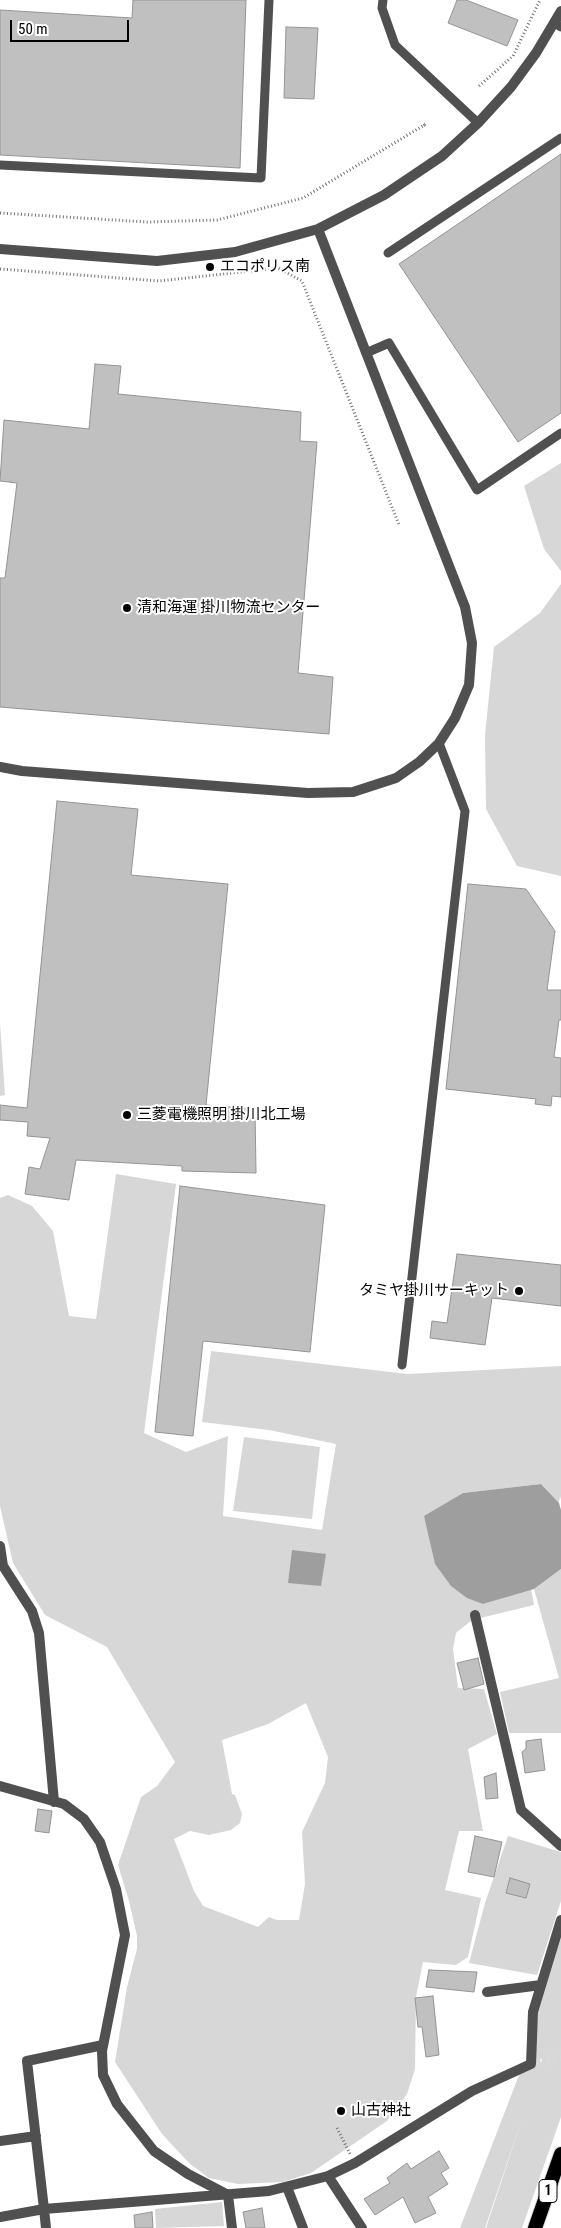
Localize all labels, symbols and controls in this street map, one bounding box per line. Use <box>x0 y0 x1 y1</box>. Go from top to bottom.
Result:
scale bar <box>12 10 131 42</box>
text: 50 m <box>18 20 48 38</box>
place label: エコポリス南 <box>220 258 310 276</box>
marker: エコポリス南 <box>204 261 216 273</box>
place label: 清和海運 掛川物流センター <box>137 599 320 617</box>
marker: 清和海運 掛川物流センター <box>121 602 133 614</box>
place label: 三菱電機照明 掛川北工場 <box>137 1106 305 1124</box>
marker: 三菱電機照明 掛川北工場 <box>121 1109 133 1121</box>
place label: タミヤ掛川サーキット <box>359 1282 509 1300</box>
marker: タミヤ掛川サーキット <box>513 1285 525 1297</box>
place label: 山古神社 <box>351 2102 411 2120</box>
marker: 山古神社 <box>335 2105 347 2117</box>
road number: 1 <box>539 2180 557 2202</box>

